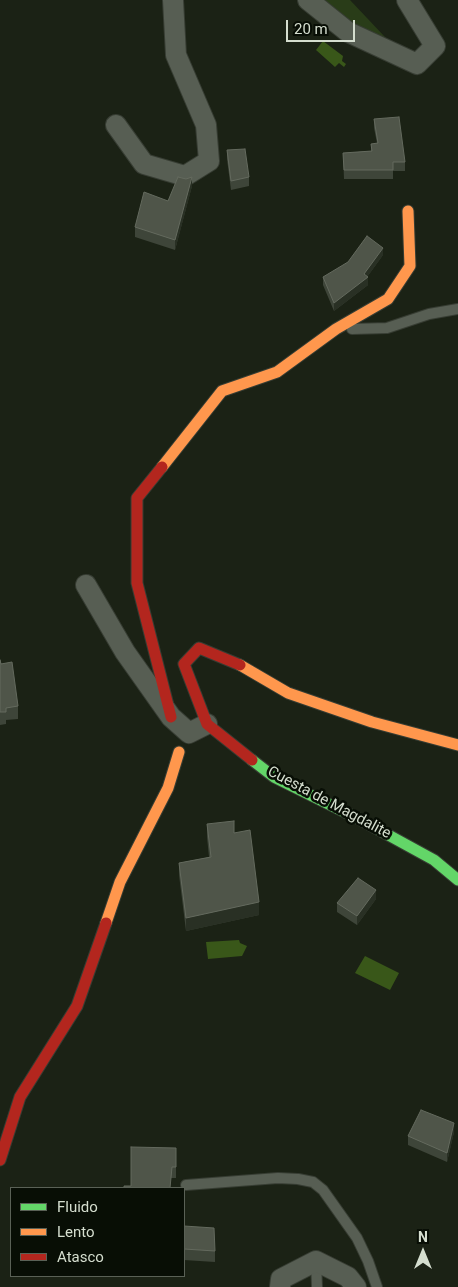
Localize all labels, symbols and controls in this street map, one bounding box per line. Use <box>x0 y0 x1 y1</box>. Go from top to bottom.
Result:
scale bar <box>288 10 357 42</box>
text: 20 m <box>294 20 328 38</box>
street label: Cuesta de Magdalite <box>264 763 394 843</box>
legend <box>10 1187 185 1277</box>
text: Fluido <box>57 1198 98 1216</box>
text: Lento <box>57 1223 95 1241</box>
north arrow <box>398 1227 448 1277</box>
text: N <box>418 1229 428 1245</box>
text: Atasco <box>57 1248 104 1266</box>

